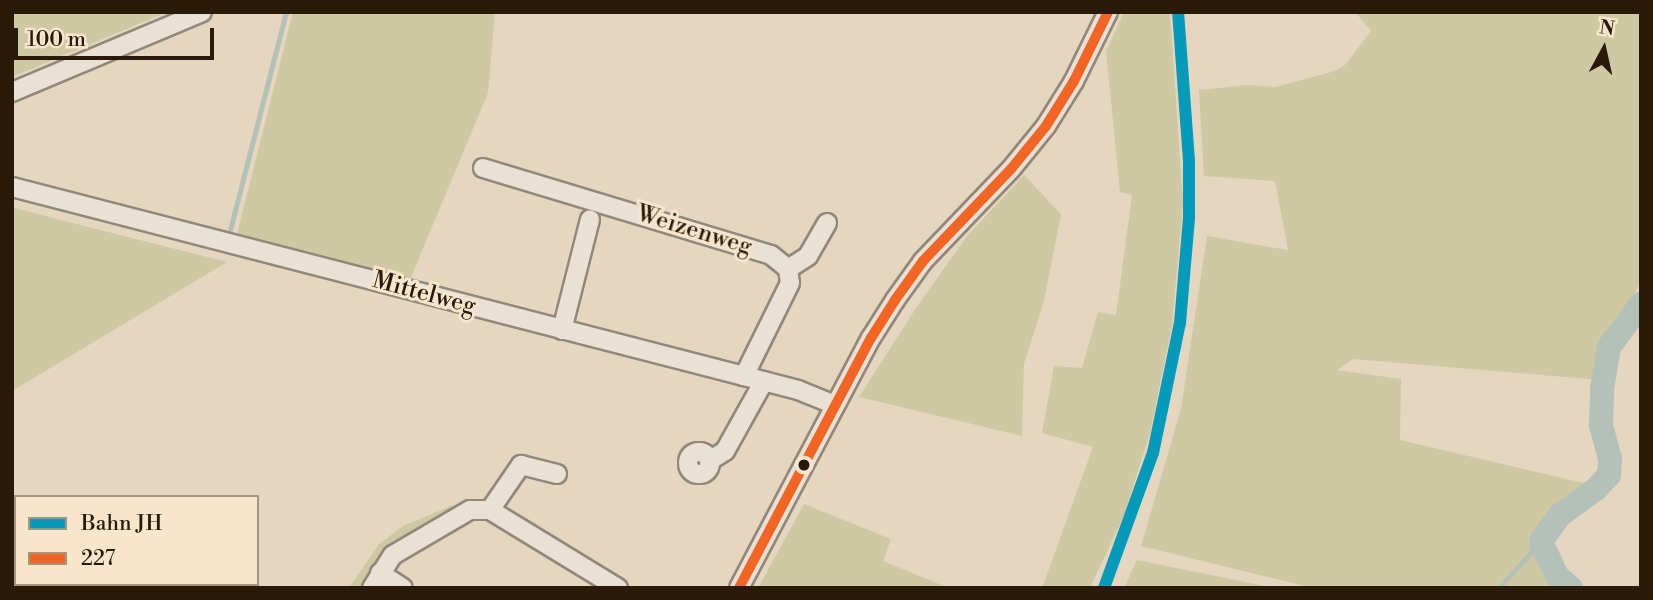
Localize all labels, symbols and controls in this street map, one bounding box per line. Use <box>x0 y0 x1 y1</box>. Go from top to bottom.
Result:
scale bar <box>18 14 217 58</box>
north arrow <box>1569 14 1639 84</box>
text: N <box>1598 15 1616 41</box>
text: 100 m <box>27 27 86 53</box>
street label: Weizenweg <box>633 200 755 262</box>
street label: Mittelweg <box>369 266 479 322</box>
unlabelled marker <box>797 458 811 472</box>
legend <box>14 495 259 586</box>
text: Bahn JH <box>81 511 162 537</box>
text: 227 <box>81 546 115 572</box>

